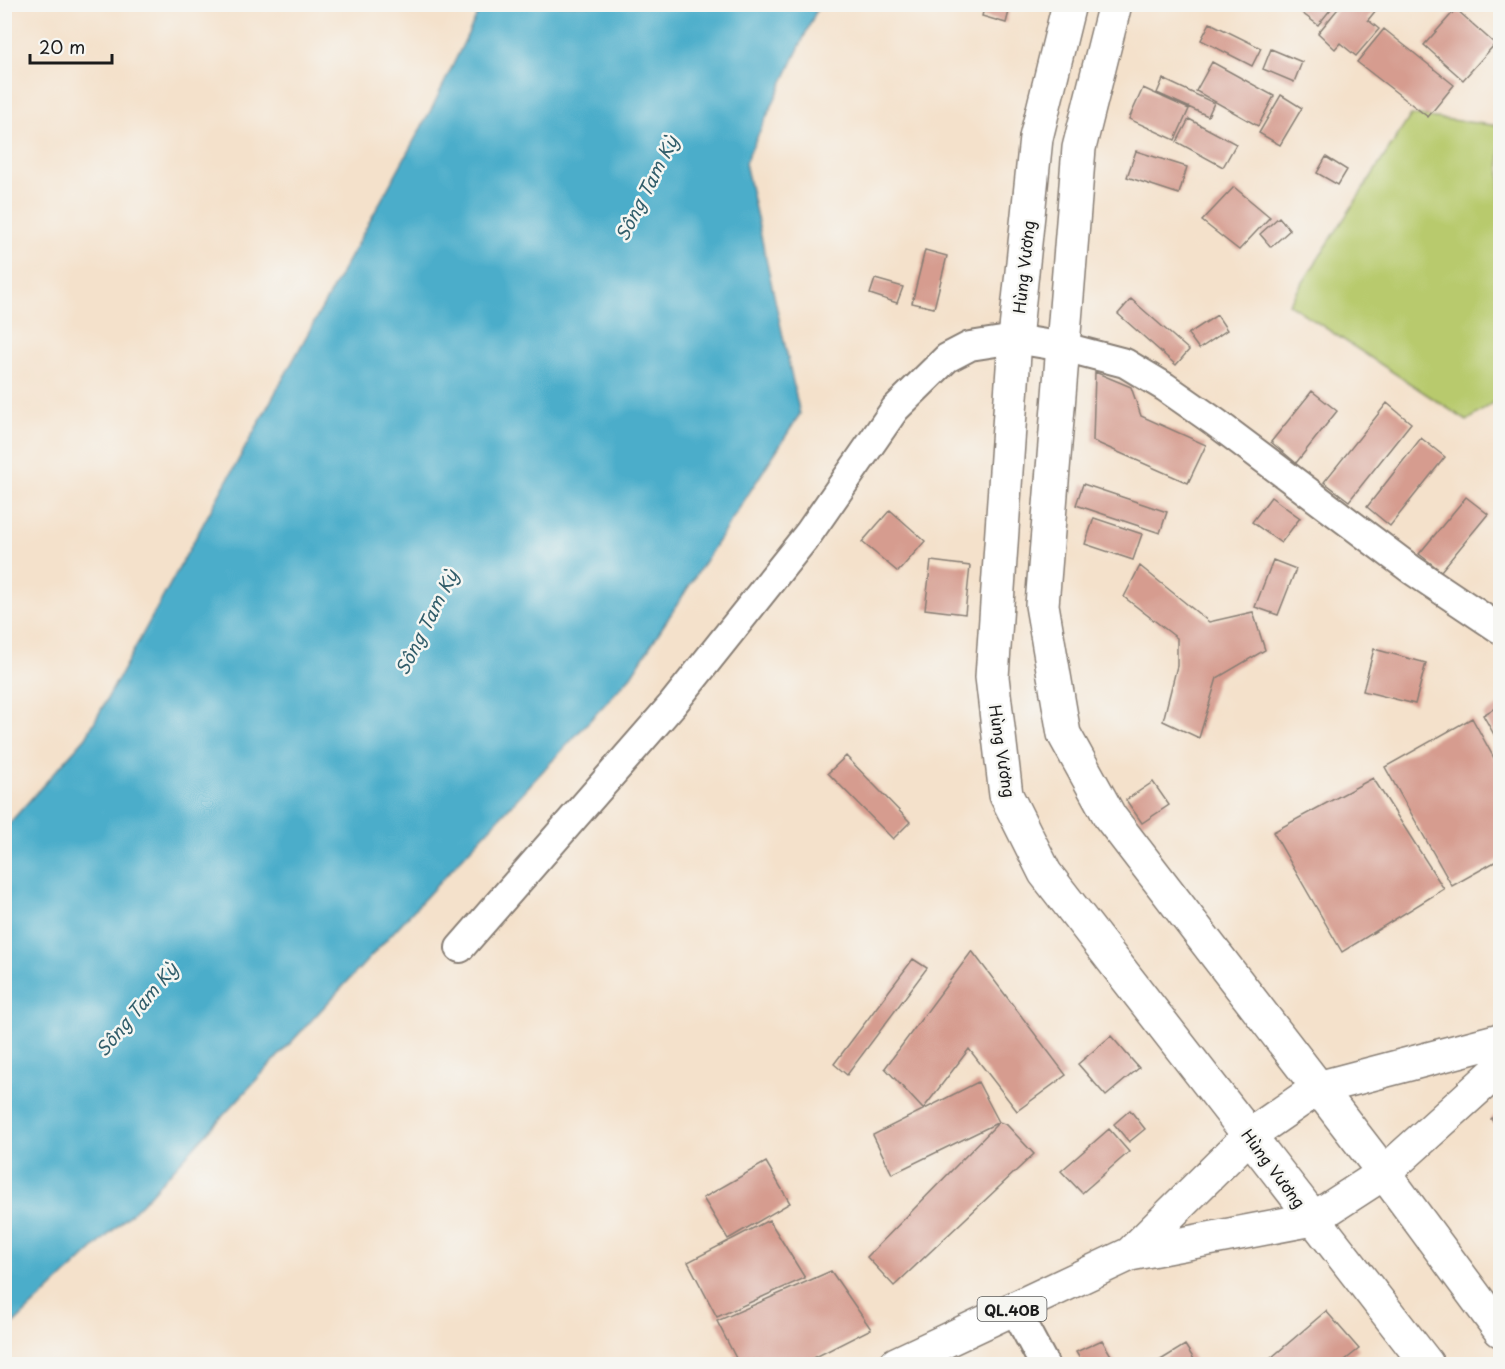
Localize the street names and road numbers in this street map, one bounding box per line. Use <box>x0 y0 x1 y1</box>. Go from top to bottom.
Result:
street label: Hùng Vương <box>1006 219 1040 315</box>
street label: Hùng Vương <box>984 703 1022 799</box>
street label: Hùng Vương <box>1236 1123 1312 1213</box>
road number: QL.40B <box>978 1297 1046 1321</box>

